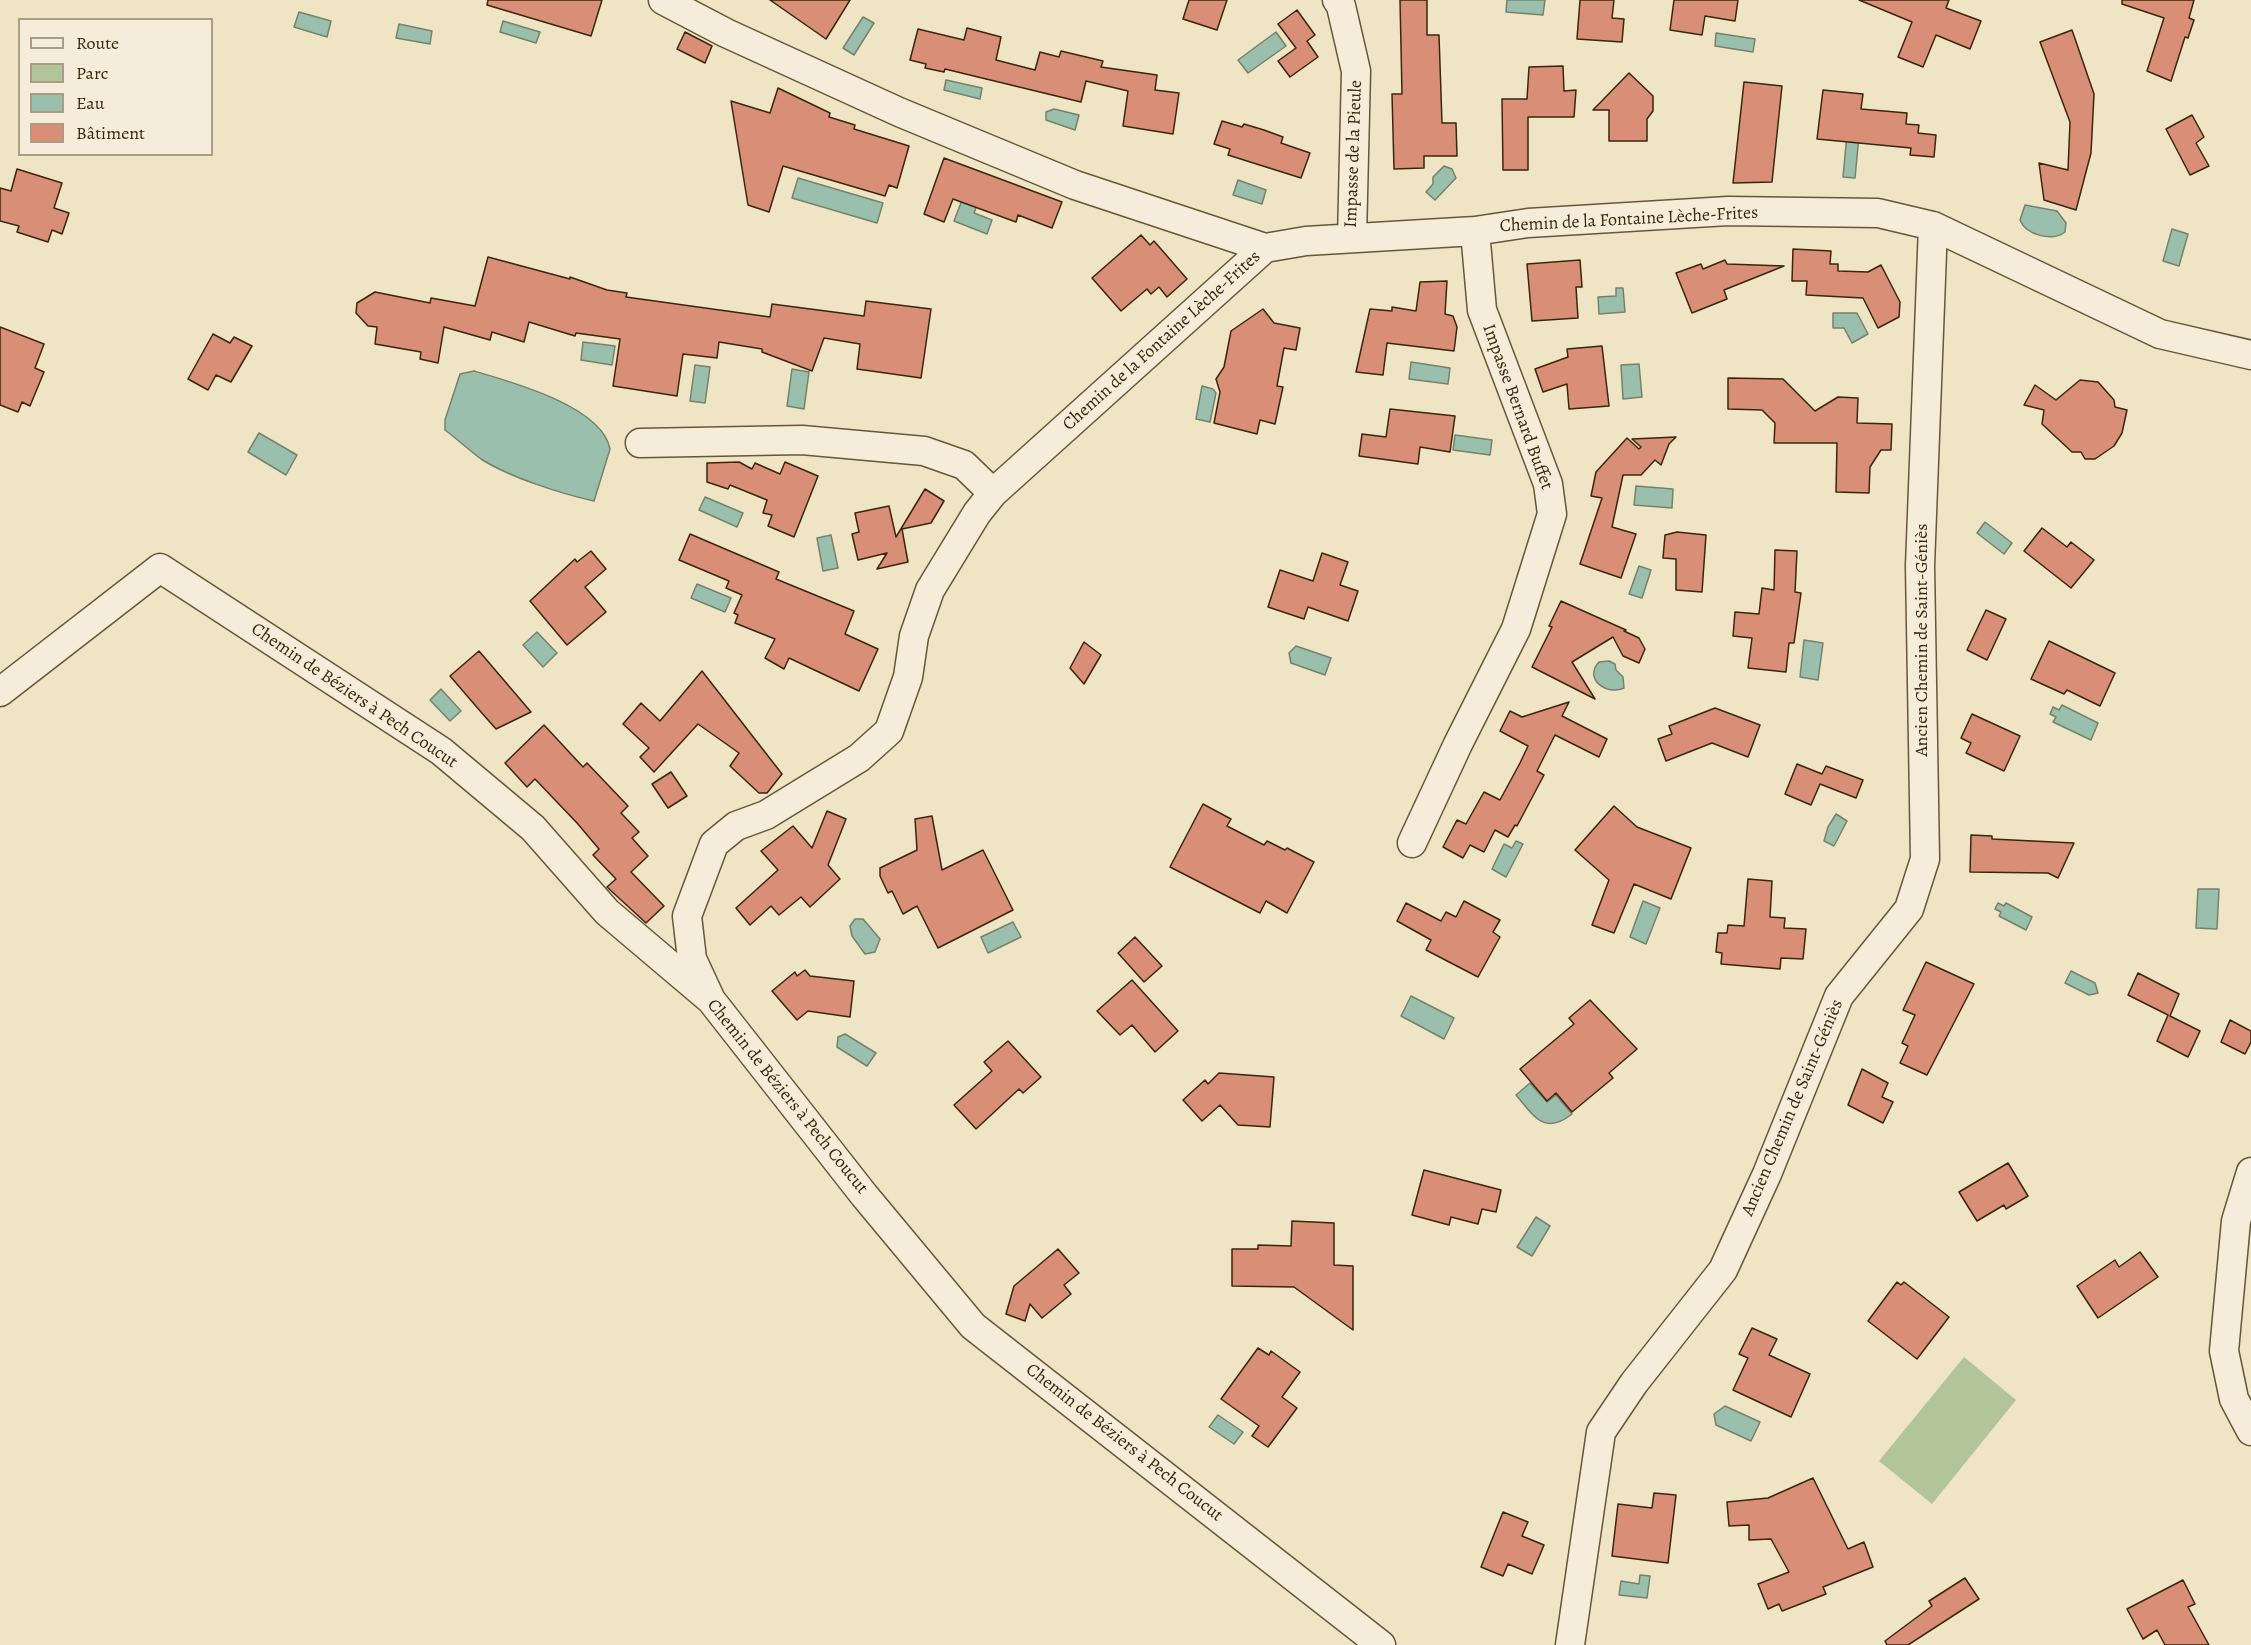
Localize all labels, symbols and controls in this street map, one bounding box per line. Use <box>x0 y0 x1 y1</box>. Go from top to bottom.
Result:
legend <box>18 18 213 156</box>
text: Route <box>76 31 119 55</box>
text: Parc <box>76 61 108 85</box>
street label: Impasse de la Pieule <box>1341 80 1367 228</box>
text: Eau <box>76 91 104 115</box>
text: Bâtiment <box>76 121 145 145</box>
street label: Chemin de la Fontaine Lèche-Frites <box>1499 202 1759 238</box>
street label: Chemin de la Fontaine Lèche-Frites <box>1059 246 1265 436</box>
street label: Impasse Bernard Buffet <box>1477 321 1557 493</box>
street label: Ancien Chemin de Saint-Géniès <box>1912 523 1934 757</box>
street label: Chemin de Béziers à Pech Coucut <box>247 619 461 773</box>
street label: Chemin de Béziers à Pech Coucut <box>702 995 872 1199</box>
street label: Ancien Chemin de Saint-Géniès <box>1738 996 1848 1220</box>
street label: Chemin de Béziers à Pech Coucut <box>1021 1359 1227 1527</box>

